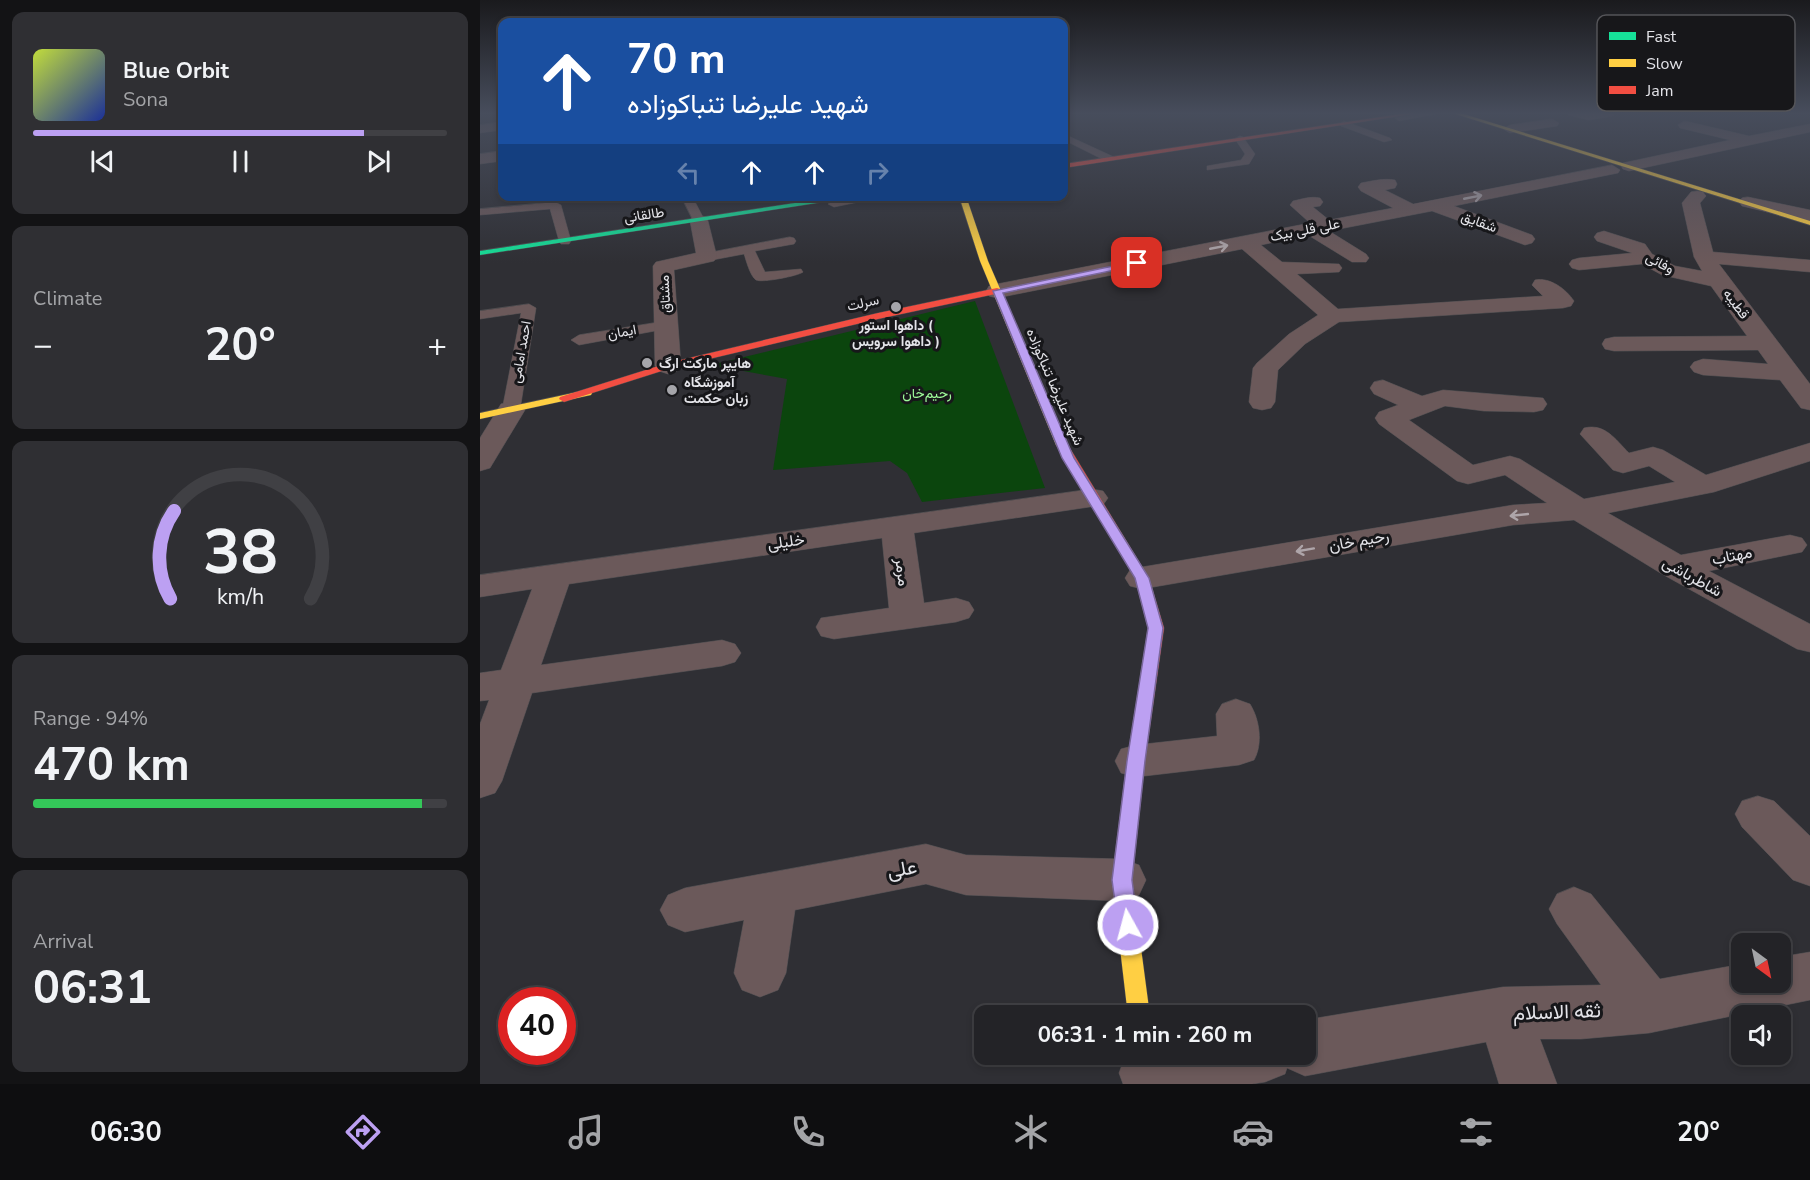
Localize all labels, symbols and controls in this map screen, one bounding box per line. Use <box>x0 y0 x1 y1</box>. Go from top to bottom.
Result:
legend <box>1597 15 1795 111</box>
text: Fast <box>1646 26 1677 48</box>
text: 70 m <box>627 31 726 88</box>
icon: ahead <box>528 42 606 120</box>
text: Slow <box>1646 53 1683 75</box>
text: Blue Orbit <box>123 56 229 86</box>
text: Jam <box>1645 80 1673 102</box>
text: Sona <box>123 86 168 113</box>
text: شهید علیرضا تنباکوزاده <box>627 86 869 123</box>
icon: previous <box>86 145 119 178</box>
icon: pause <box>224 145 257 178</box>
icon: next <box>362 145 395 178</box>
icon: left <box>672 156 705 189</box>
icon: ahead <box>735 156 768 189</box>
icon: ahead <box>798 156 831 189</box>
icon: right <box>861 156 894 189</box>
one-way arrow <box>1462 191 1482 202</box>
street label: طالقانی <box>622 202 666 228</box>
street label: شقایق <box>1458 207 1500 237</box>
street label: علی قلی بیک <box>1269 214 1341 246</box>
pin <box>1111 237 1162 288</box>
one-way arrow <box>1209 241 1229 252</box>
icon: arrive <box>1120 246 1153 279</box>
street label: وفائی <box>1642 248 1678 278</box>
street label: مشتاق <box>655 275 675 313</box>
text: Climate <box>33 285 102 312</box>
street label: قطیبه <box>1718 285 1754 323</box>
street label: سرلت <box>845 290 881 316</box>
marker: داهوا استور ( داهوا سرویس ) <box>889 300 903 314</box>
text: 20° <box>204 315 276 376</box>
place label: داهوا استور ( داهوا سرویس ) <box>852 316 940 351</box>
street label: احمد امامی <box>506 319 536 385</box>
street label: ایمان <box>606 320 638 344</box>
text: − <box>33 323 53 368</box>
text: + <box>427 323 447 368</box>
street label: شهید علیرضا تنباکوزاده <box>1022 326 1088 448</box>
place label: هایپر مارکت ارگ <box>659 354 751 373</box>
marker: هایپر مارکت ارگ <box>640 356 654 370</box>
place label: آموزشگاه زبان حکمت <box>684 373 748 408</box>
marker: آموزشگاه زبان حکمت <box>665 383 679 397</box>
park label: رحیم‌خان <box>902 384 952 403</box>
text: 38 <box>203 510 277 595</box>
one-way arrow <box>1509 510 1529 521</box>
street label: رحیم خان <box>1327 525 1391 557</box>
street label: خلیلی <box>766 528 806 555</box>
street label: مهتاب <box>1710 541 1754 571</box>
one-way arrow <box>1296 545 1316 556</box>
street label: شاطرباشی <box>1658 552 1726 602</box>
street label: مرمر <box>889 556 915 587</box>
text: km/h <box>216 582 264 612</box>
text: Range · 94% <box>33 705 148 732</box>
text: 470 km <box>33 735 190 796</box>
street label: علی <box>885 853 919 885</box>
position arrow <box>1096 893 1160 957</box>
text: Arrival <box>33 928 93 955</box>
north arrow <box>1731 933 1791 993</box>
map controls <box>1731 933 1791 1065</box>
text: 06:31 <box>33 958 152 1019</box>
speed limit sign: 40 <box>498 987 576 1065</box>
street label: ثقه الاسلام <box>1513 997 1601 1027</box>
button: sound <box>1731 1005 1791 1065</box>
text: 06:31 · 1 min · 260 m <box>1038 1020 1252 1050</box>
icon: directions <box>342 1111 384 1153</box>
icon: music <box>565 1111 607 1153</box>
icon: phone <box>787 1111 829 1153</box>
icon: climate <box>1010 1111 1052 1153</box>
icon: car <box>1232 1111 1274 1153</box>
icon: filters <box>1455 1111 1497 1153</box>
text: 06:30 <box>90 1114 162 1151</box>
text: 20° <box>1677 1114 1720 1151</box>

